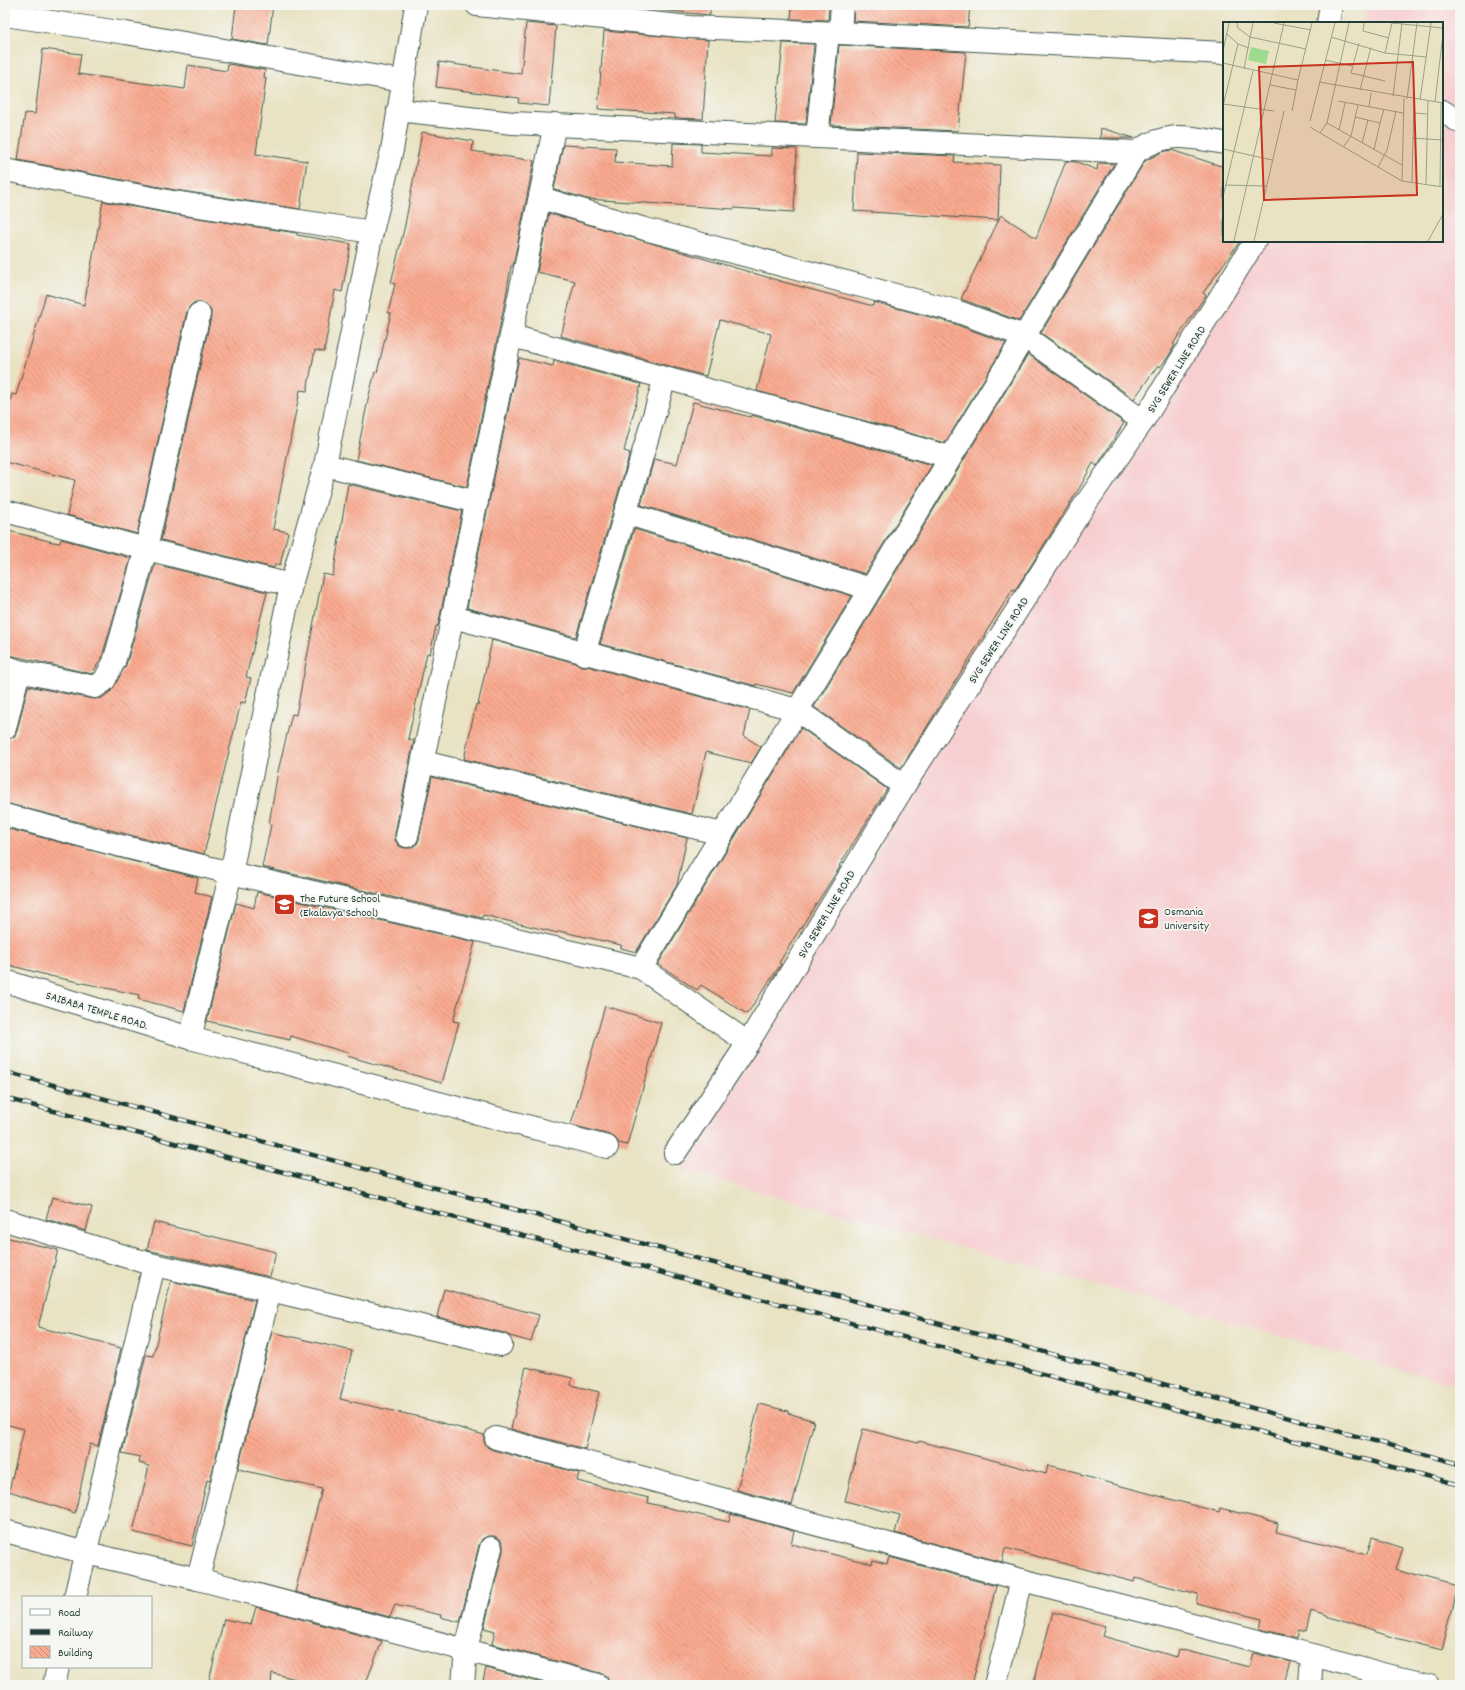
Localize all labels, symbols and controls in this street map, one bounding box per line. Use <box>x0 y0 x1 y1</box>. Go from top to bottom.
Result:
inset map <box>1223 22 1443 242</box>
street label: SVG SEWER LINE ROAD <box>1144 323 1211 417</box>
street label: SVG SEWER LINE ROAD <box>965 594 1034 687</box>
street label: SVG SEWER LINE ROAD <box>794 868 860 962</box>
place label: The Future School (Ekalavya School) <box>300 891 380 922</box>
school or university icon: The Future School (Ekalavya School) <box>272 892 298 918</box>
place label: Osmania University <box>1164 904 1210 935</box>
school or university icon: Osmania University <box>1136 905 1162 931</box>
street label: SAIBABA TEMPLE ROAD. <box>43 988 150 1035</box>
legend <box>22 1596 152 1668</box>
text: Road <box>58 1605 80 1622</box>
text: Railway <box>58 1625 94 1642</box>
text: Building <box>58 1645 93 1662</box>

